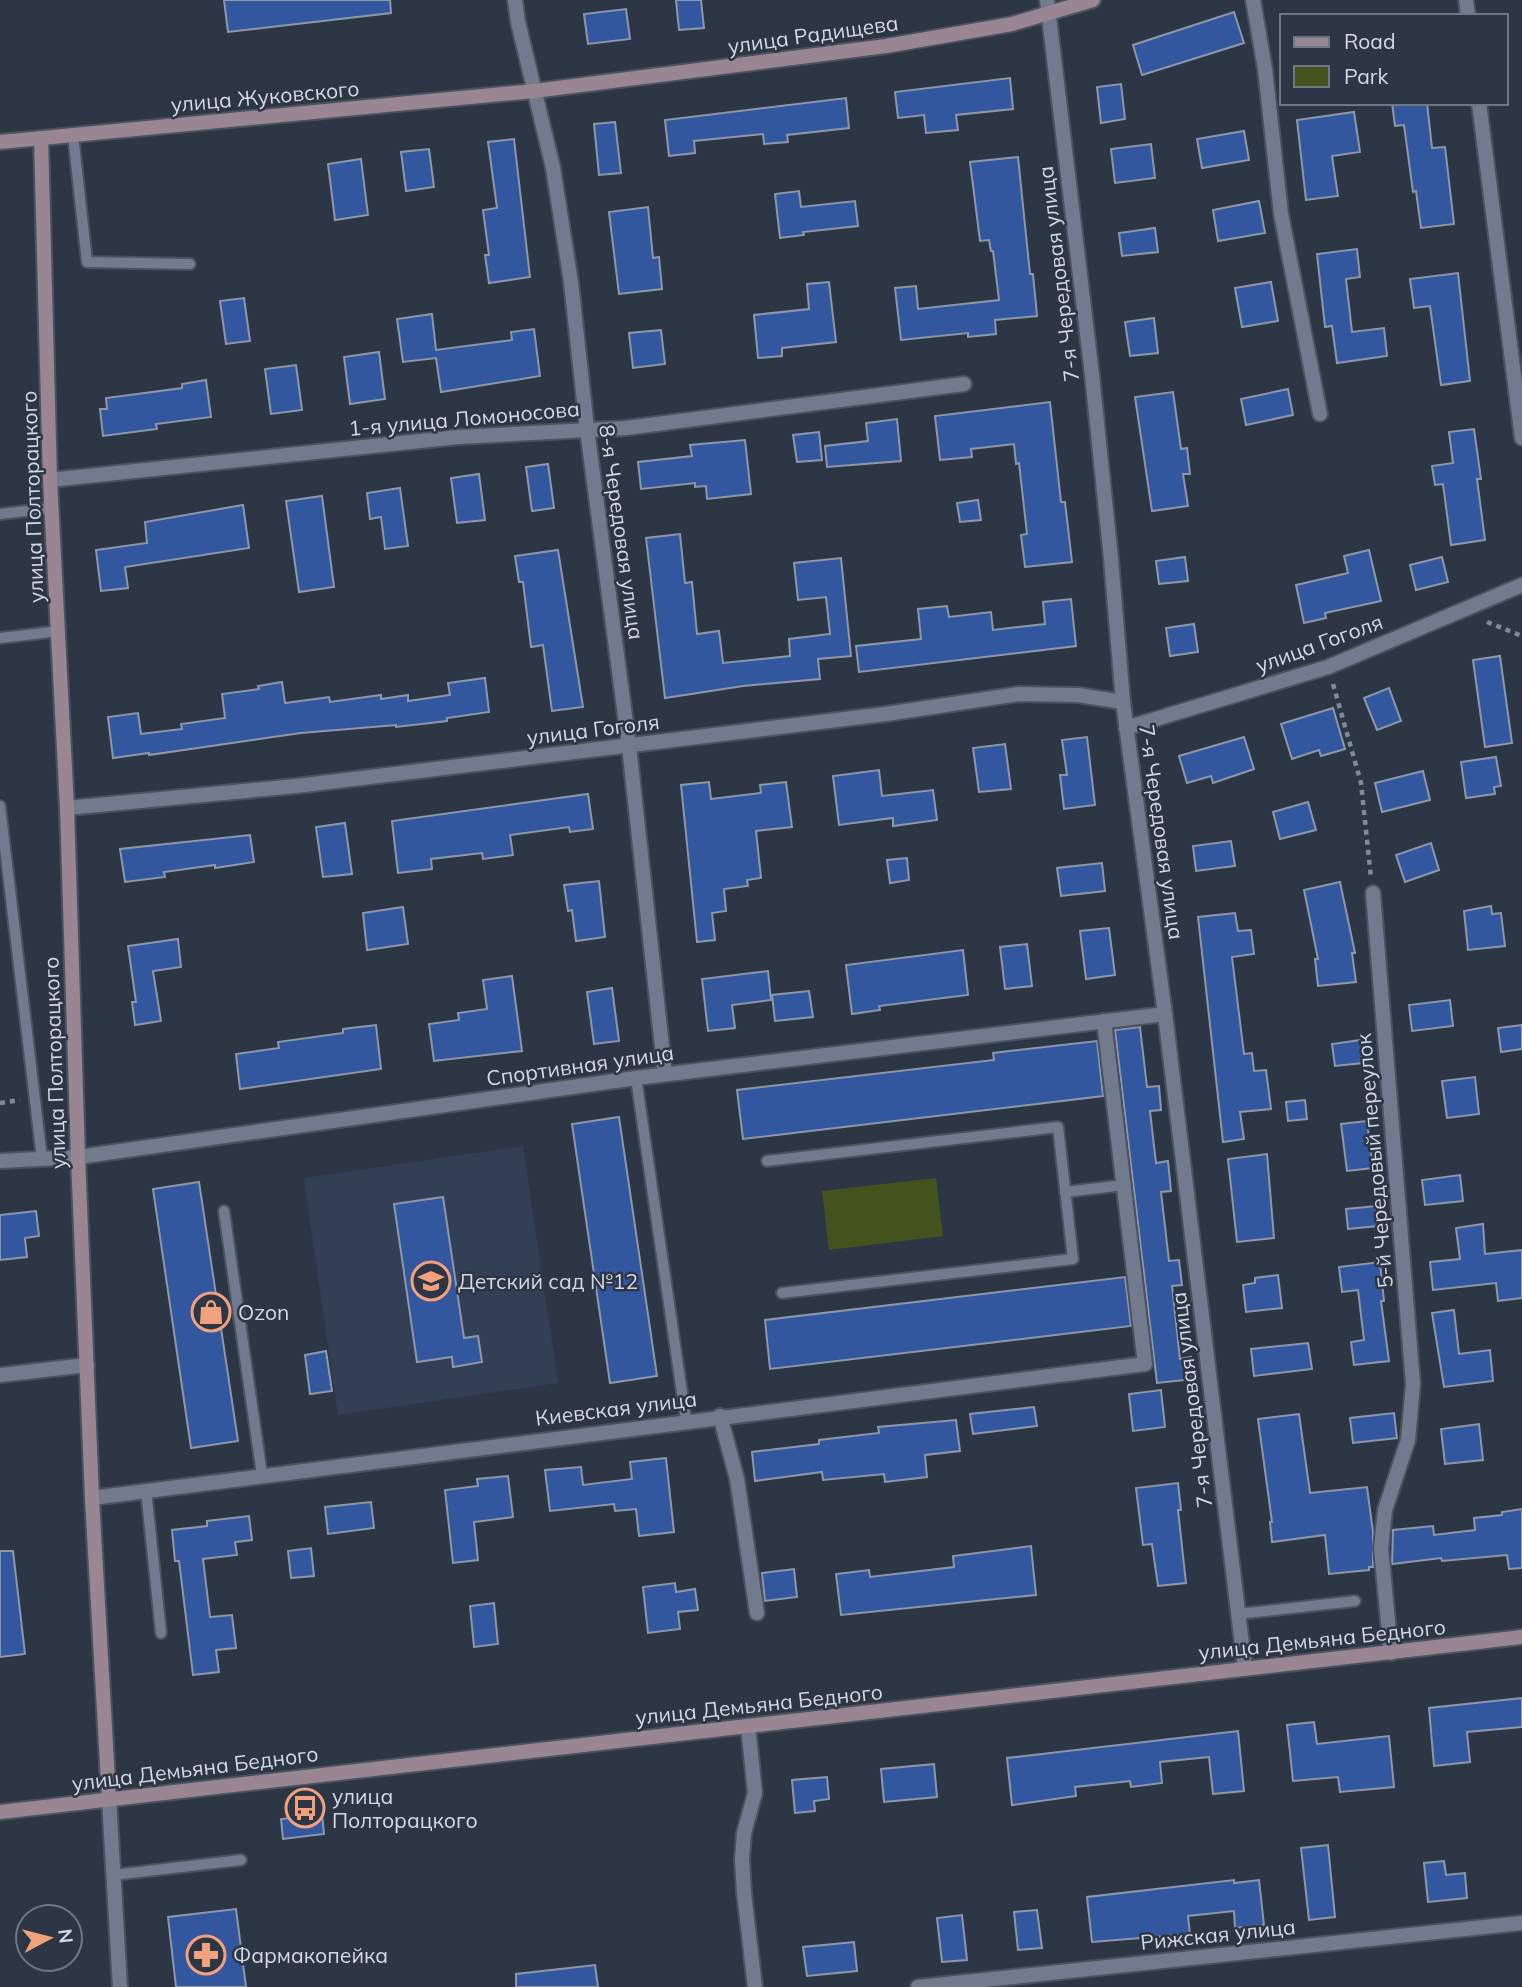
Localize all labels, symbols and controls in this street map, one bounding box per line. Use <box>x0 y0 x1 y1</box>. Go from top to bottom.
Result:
street label: улица Радищева <box>726 9 900 59</box>
legend <box>1280 14 1508 105</box>
text: Road <box>1344 28 1395 54</box>
text: Park <box>1344 63 1388 89</box>
street label: улица Жуковского <box>170 75 360 117</box>
street label: 7-я Чередовая улица <box>1032 165 1084 383</box>
street label: улица Полторацкого <box>15 390 49 604</box>
street label: 1-я улица Ломоносова <box>347 395 581 441</box>
street label: 8-я Чередовая улица <box>594 423 650 641</box>
street label: улица Гоголя <box>1252 608 1386 678</box>
street label: улица Гоголя <box>525 708 661 750</box>
street label: 7-я Чередовая улица <box>1134 723 1190 941</box>
street label: улица Полторацкого <box>37 956 71 1170</box>
street label: 5-й Чередовый переулок <box>1350 1032 1398 1289</box>
street label: Спортивная улица <box>485 1039 675 1091</box>
school or university icon: Детский сад №12 <box>410 1260 452 1302</box>
place label: Детский сад №12 <box>458 1268 638 1294</box>
shop icon: Ozon <box>190 1291 232 1333</box>
street label: 7-я Чередовая улица <box>1165 1291 1217 1509</box>
place label: Ozon <box>238 1299 289 1325</box>
street label: Киевская улица <box>534 1385 698 1431</box>
street label: улица Демьяна Бедного <box>1197 1613 1447 1665</box>
street label: улица Демьяна Бедного <box>634 1678 884 1730</box>
street label: улица Демьяна Бедного <box>70 1740 320 1796</box>
place label: улица Полторацкого <box>332 1783 478 1833</box>
bus stop icon: улица Полторацкого <box>284 1787 326 1829</box>
north arrow <box>14 1903 84 1973</box>
street label: Рижская улица <box>1139 1913 1297 1955</box>
text: N <box>53 1927 79 1945</box>
pharmacy icon: Фармакопейка <box>185 1934 227 1976</box>
place label: Фармакопейка <box>233 1942 388 1968</box>

